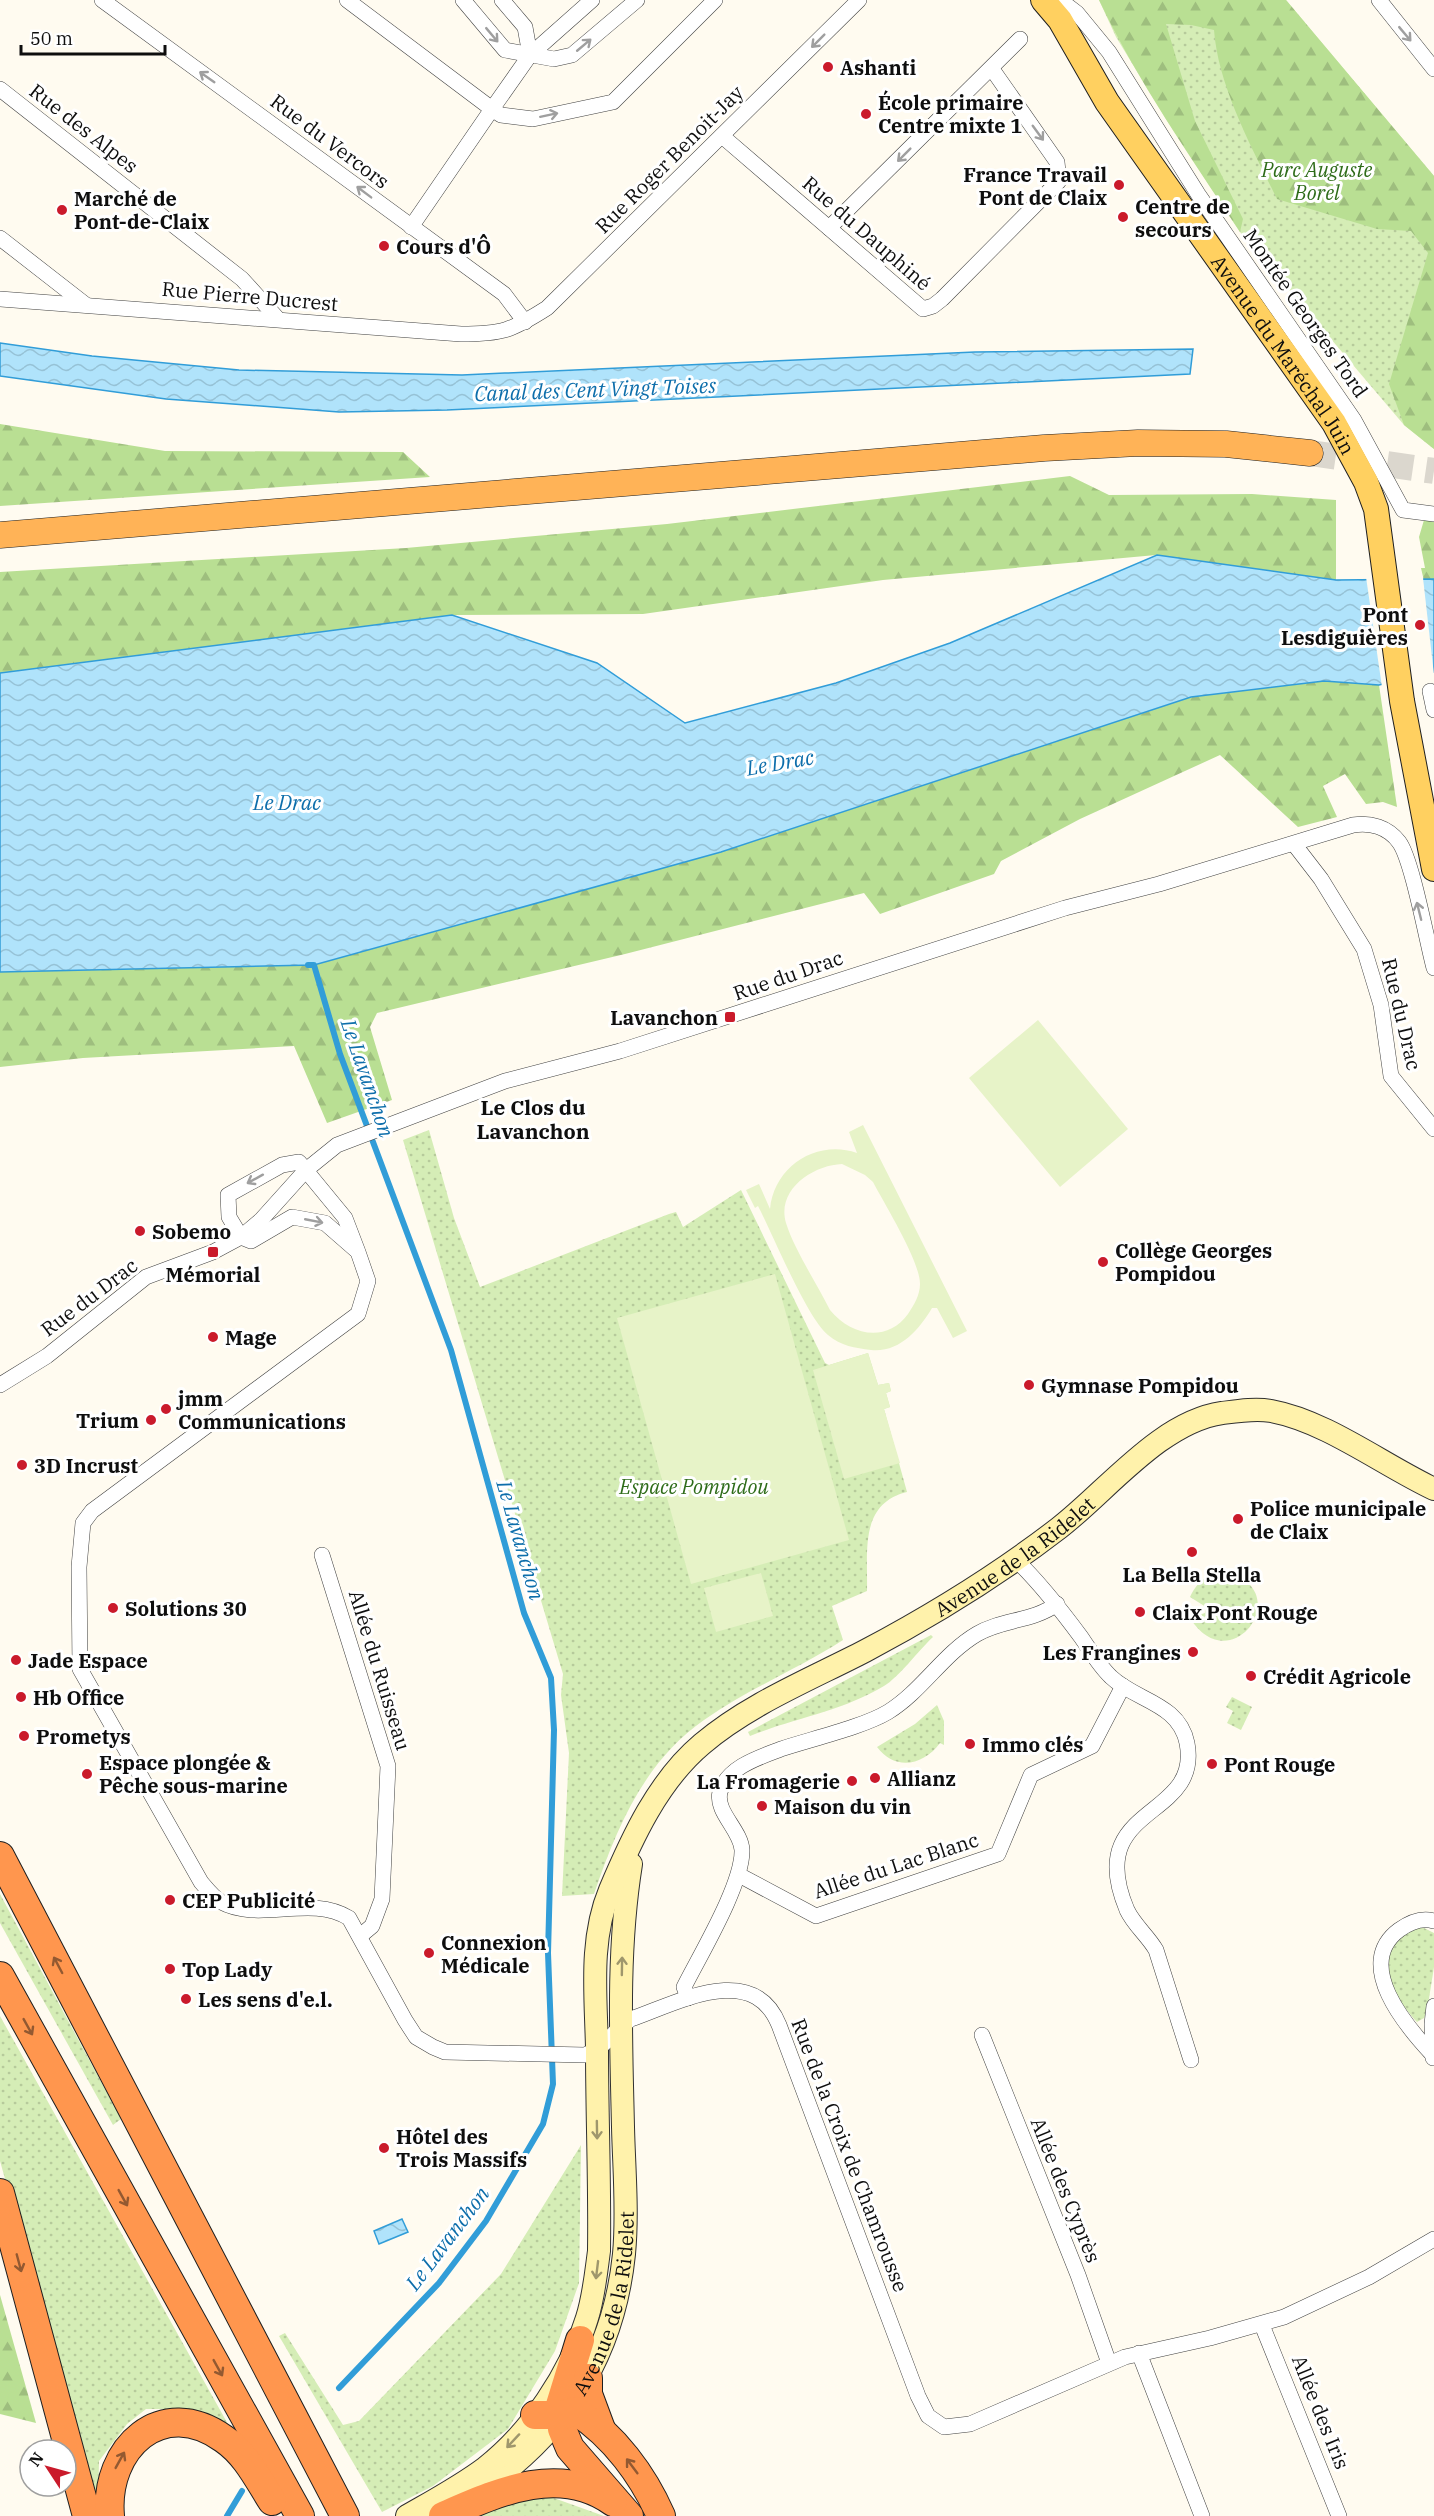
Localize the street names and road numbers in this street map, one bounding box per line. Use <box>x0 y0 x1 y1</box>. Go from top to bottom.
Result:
street label: Rue des Alpes <box>24 77 144 179</box>
street label: Rue Roger Benoit-Jay <box>589 79 749 239</box>
street label: Rue du Vercors <box>265 87 395 195</box>
street label: Rue du Dauphiné <box>797 170 937 296</box>
street label: Montée Georges Tord <box>1238 223 1374 403</box>
street label: Avenue du Maréchal Juin <box>1206 249 1362 459</box>
street label: Rue Pierre Ducrest <box>161 275 339 317</box>
street label: Rue du Drac <box>729 944 847 1006</box>
street label: Rue du Drac <box>1376 955 1428 1073</box>
street label: Rue du Drac <box>35 1252 143 1342</box>
street label: Avenue de la Ridelet <box>929 1490 1100 1623</box>
street label: Allée du Ruisseau <box>343 1587 417 1753</box>
street label: Allée du Lac Blanc <box>810 1826 982 1904</box>
street label: Rue de la Croix de Chamrousse <box>785 2014 915 2296</box>
street label: Allée des Cyprès <box>1025 2113 1107 2267</box>
street label: Avenue de la Ridelet <box>566 2211 639 2400</box>
street label: Allée des Iris <box>1286 2351 1356 2473</box>

